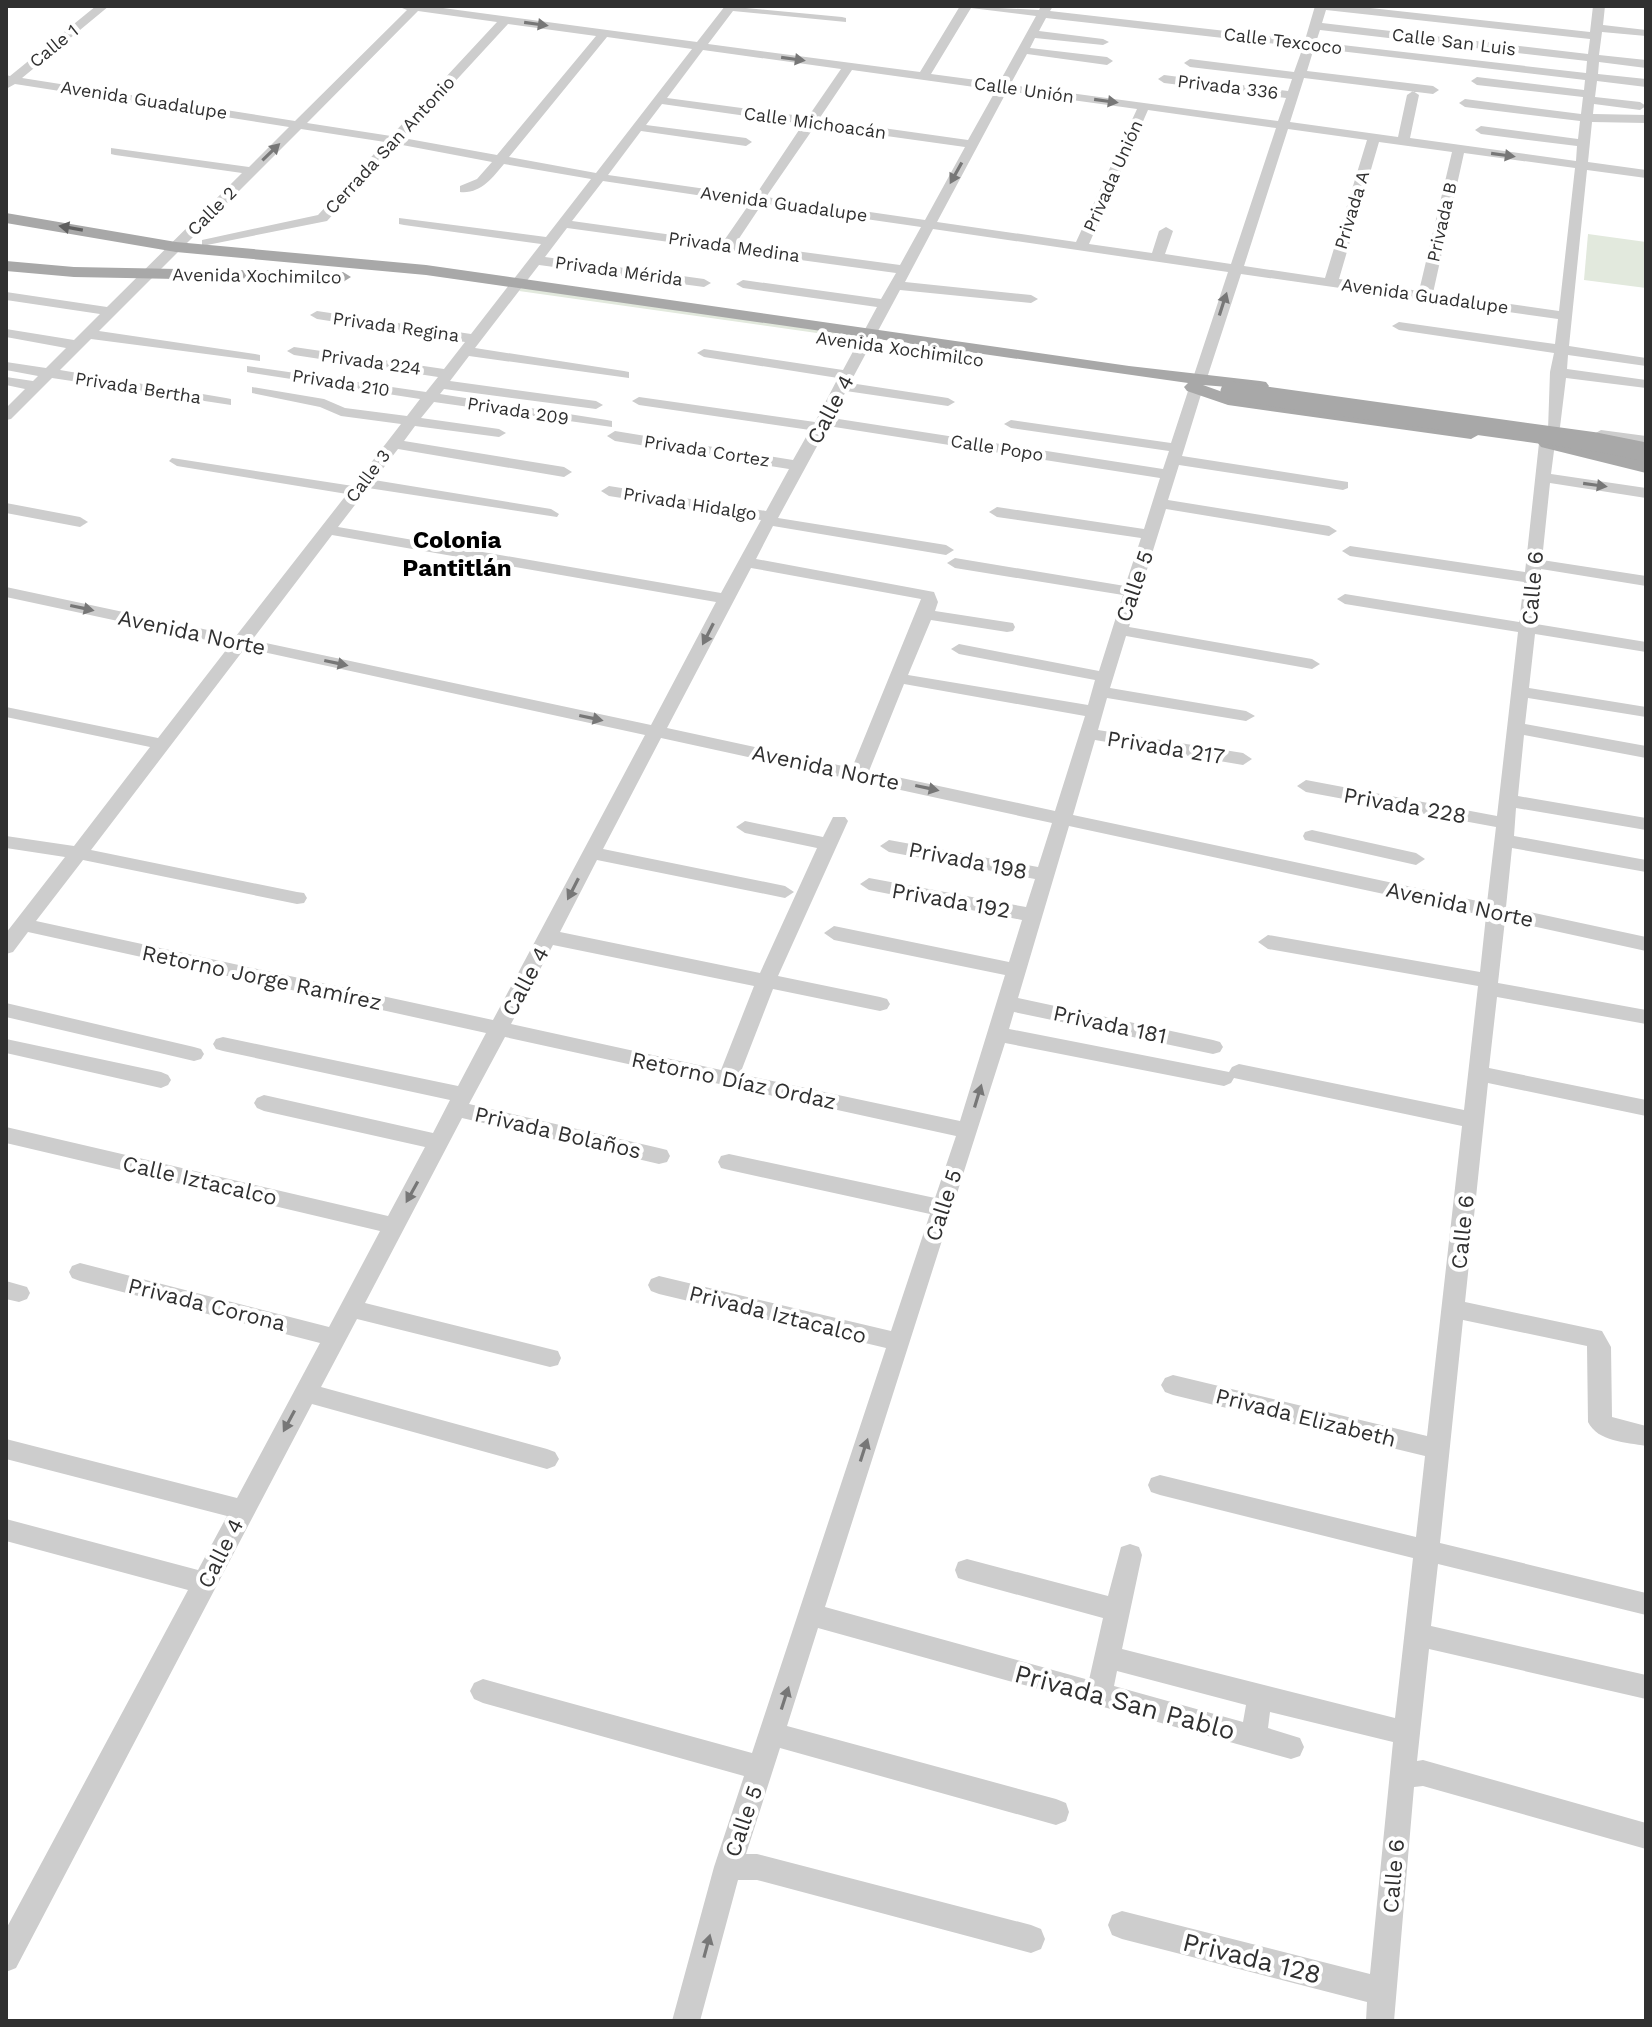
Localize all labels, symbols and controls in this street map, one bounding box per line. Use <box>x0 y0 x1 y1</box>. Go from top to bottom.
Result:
one-way arrow <box>523 18 548 31</box>
street label: Calle 1 <box>25 20 82 72</box>
street label: Calle Texcoco <box>1222 23 1344 58</box>
street label: Calle San Luis <box>1391 23 1517 60</box>
one-way arrow <box>781 53 806 66</box>
street label: Privada 336 <box>1176 70 1280 103</box>
street label: Cerrada San Antonio <box>320 71 459 218</box>
street label: Calle Unión <box>973 72 1075 107</box>
street label: Avenida Guadalupe <box>59 76 229 123</box>
one-way arrow <box>1094 94 1119 107</box>
street label: Calle Michoacán <box>742 102 888 143</box>
street label: Privada Unión <box>1079 117 1147 235</box>
one-way arrow <box>261 144 280 162</box>
one-way arrow <box>1491 149 1516 162</box>
one-way arrow <box>950 162 964 184</box>
street label: Privada A <box>1330 168 1373 252</box>
street label: Privada B <box>1422 180 1461 264</box>
street label: Avenida Guadalupe <box>699 181 869 226</box>
street label: Calle 2 <box>183 182 240 239</box>
one-way arrow <box>58 222 83 234</box>
street label: Privada Medina <box>667 227 801 266</box>
street label: Privada Mérida <box>554 251 684 290</box>
street label: Avenida Xochimilco <box>172 264 342 287</box>
street label: Avenida Guadalupe <box>1340 273 1510 318</box>
one-way arrow <box>1218 291 1230 315</box>
street label: Privada Regina <box>332 307 461 346</box>
street label: Avenida Xochimilco <box>815 326 985 371</box>
street label: Privada 224 <box>320 344 423 379</box>
street label: Privada 210 <box>291 364 391 401</box>
street label: Privada Bertha <box>73 367 203 408</box>
street label: Calle 4 <box>802 370 859 448</box>
street label: Privada 209 <box>466 392 570 429</box>
street label: Privada Cortez <box>643 430 772 471</box>
street label: Calle Popo <box>949 430 1045 465</box>
street label: Calle 3 <box>341 445 394 506</box>
one-way arrow <box>1582 479 1607 492</box>
street label: Privada Hidalgo <box>622 483 758 524</box>
district label: Colonia Pantitlán <box>402 526 512 582</box>
street label: Calle 5 <box>1111 547 1158 625</box>
street label: Calle 6 <box>1517 550 1548 626</box>
one-way arrow <box>70 603 95 615</box>
street label: Avenida Norte <box>116 605 268 660</box>
one-way arrow <box>702 623 715 646</box>
one-way arrow <box>324 657 349 670</box>
one-way arrow <box>578 712 603 725</box>
street label: Privada 217 <box>1105 726 1227 769</box>
street label: Avenida Norte <box>750 740 902 795</box>
one-way arrow <box>915 782 940 795</box>
street label: Privada 228 <box>1342 782 1468 829</box>
street label: Privada 198 <box>906 837 1029 884</box>
one-way arrow <box>567 877 580 900</box>
street label: Avenida Norte <box>1384 877 1536 932</box>
street label: Privada 192 <box>890 878 1012 923</box>
street label: Retorno Jorge Ramírez <box>140 940 384 1015</box>
street label: Calle 4 <box>497 942 554 1020</box>
street label: Privada 181 <box>1051 1000 1169 1049</box>
street label: Retorno Díaz Ordaz <box>629 1047 839 1114</box>
one-way arrow <box>972 1084 985 1108</box>
street label: Privada Bolaños <box>472 1101 644 1164</box>
street label: Calle Iztacalco <box>120 1151 280 1210</box>
street label: Calle 5 <box>920 1166 967 1244</box>
one-way arrow <box>405 1181 418 1204</box>
street label: Calle 6 <box>1446 1194 1479 1270</box>
street label: Privada Corona <box>126 1273 288 1336</box>
street label: Privada Iztacalco <box>687 1280 869 1349</box>
street label: Privada Elizabeth <box>1213 1383 1399 1452</box>
one-way arrow <box>282 1410 295 1433</box>
one-way arrow <box>858 1438 870 1462</box>
street label: Calle 4 <box>192 1514 249 1592</box>
street label: Privada San Pablo <box>1011 1658 1239 1746</box>
one-way arrow <box>779 1685 791 1709</box>
street label: Calle 5 <box>720 1782 767 1860</box>
street label: Calle 6 <box>1378 1838 1409 1914</box>
street label: Privada 128 <box>1180 1926 1324 1990</box>
one-way arrow <box>701 1933 713 1958</box>

